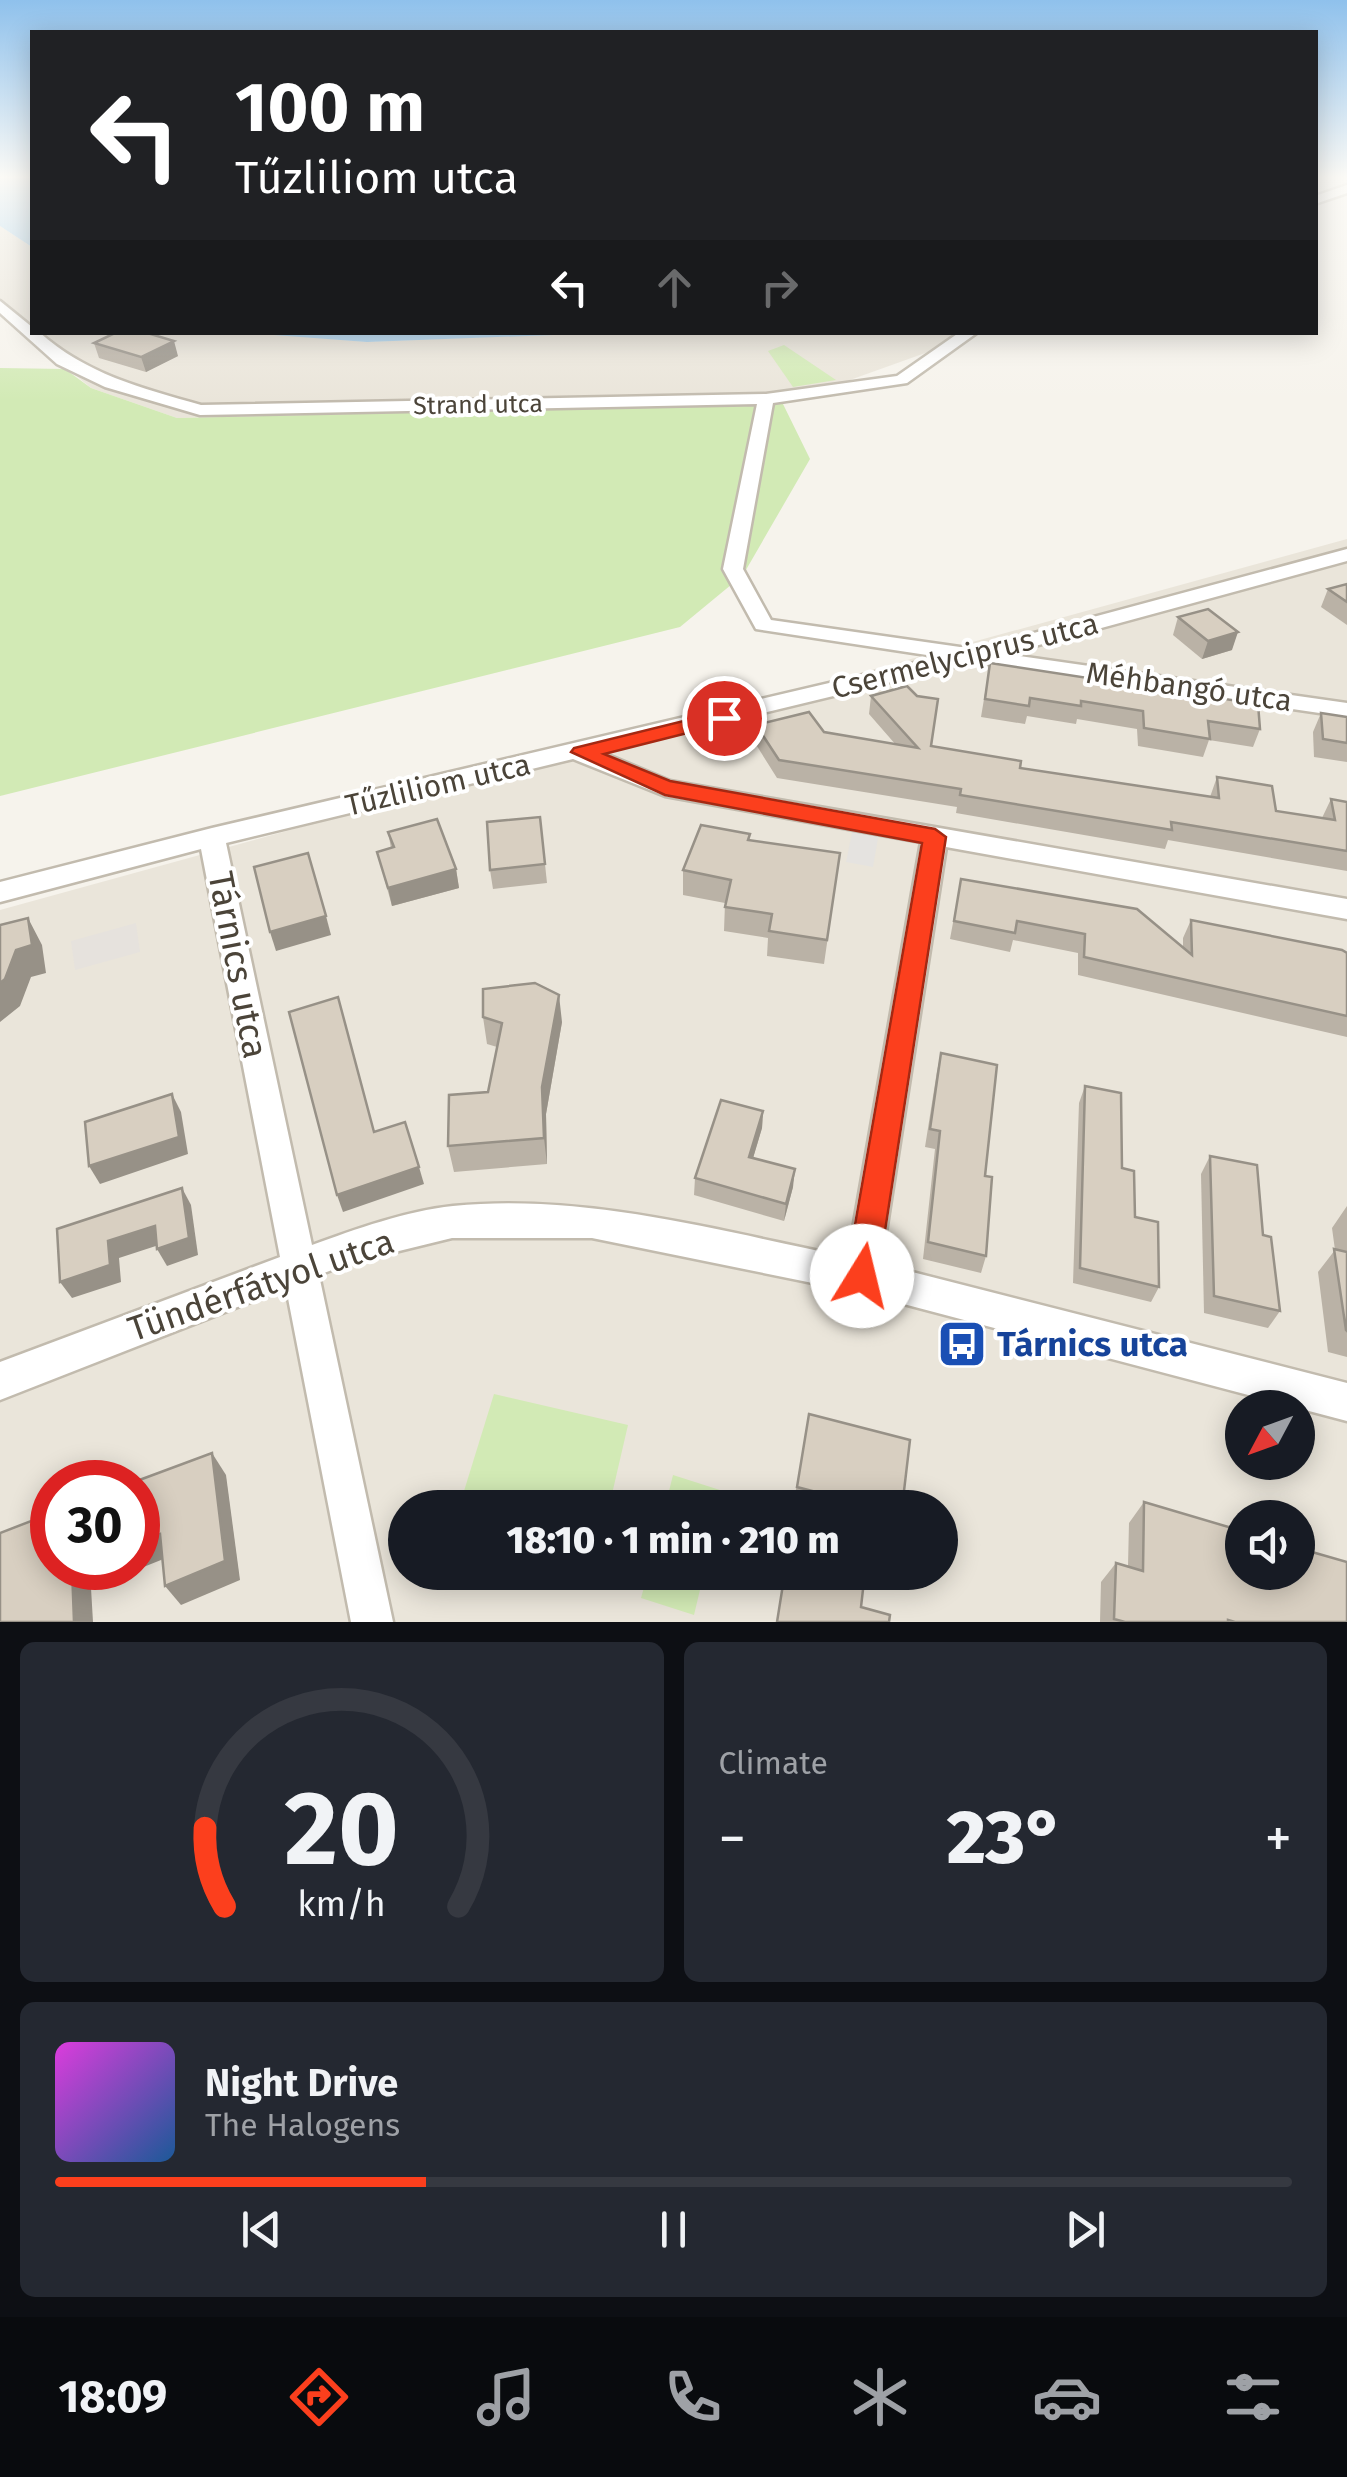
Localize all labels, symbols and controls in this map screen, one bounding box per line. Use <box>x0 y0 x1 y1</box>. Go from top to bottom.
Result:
text: 100 m <box>235 66 425 150</box>
icon: left <box>70 70 200 200</box>
text: Tűzliliom utca <box>235 151 518 205</box>
icon: left <box>542 260 597 315</box>
icon: ahead <box>647 260 702 315</box>
icon: right <box>752 260 807 315</box>
street label: Strand utca <box>413 389 543 421</box>
street label: Csermelyciprus utca <box>828 605 1102 707</box>
street label: Méhbangó utca <box>1084 655 1294 719</box>
pin <box>682 676 767 761</box>
icon: arrive <box>697 691 752 746</box>
street label: Tűzliliom utca <box>342 746 534 824</box>
street label: Tárnics utca <box>199 868 277 1062</box>
street label: Tündérfátyol utca <box>122 1220 400 1350</box>
position arrow <box>810 1224 914 1328</box>
bus stop icon: Tárnics utca <box>936 1318 988 1370</box>
place label: Tárnics utca <box>997 1323 1188 1365</box>
north arrow <box>1225 1390 1315 1480</box>
map controls <box>1225 1390 1315 1590</box>
speed limit sign: 30 <box>30 1460 160 1590</box>
button: sound <box>1225 1500 1315 1590</box>
text: 18:10 · 1 min · 210 m <box>506 1517 840 1563</box>
text: Climate <box>719 1744 828 1782</box>
text: 20 <box>284 1767 399 1892</box>
text: 23° <box>947 1793 1064 1883</box>
text: − <box>719 1806 746 1872</box>
text: + <box>1265 1806 1292 1872</box>
text: km/h <box>298 1883 386 1925</box>
text: Night Drive <box>205 2060 398 2106</box>
text: The Halogens <box>205 2106 400 2144</box>
icon: previous <box>234 2202 289 2257</box>
icon: pause <box>646 2202 701 2257</box>
icon: next <box>1058 2202 1113 2257</box>
icon: directions <box>284 2362 354 2432</box>
icon: music <box>471 2362 541 2432</box>
icon: phone <box>658 2362 728 2432</box>
icon: climate <box>845 2362 915 2432</box>
icon: car <box>1032 2362 1102 2432</box>
icon: filters <box>1218 2362 1288 2432</box>
text: 18:09 <box>58 2370 167 2424</box>

